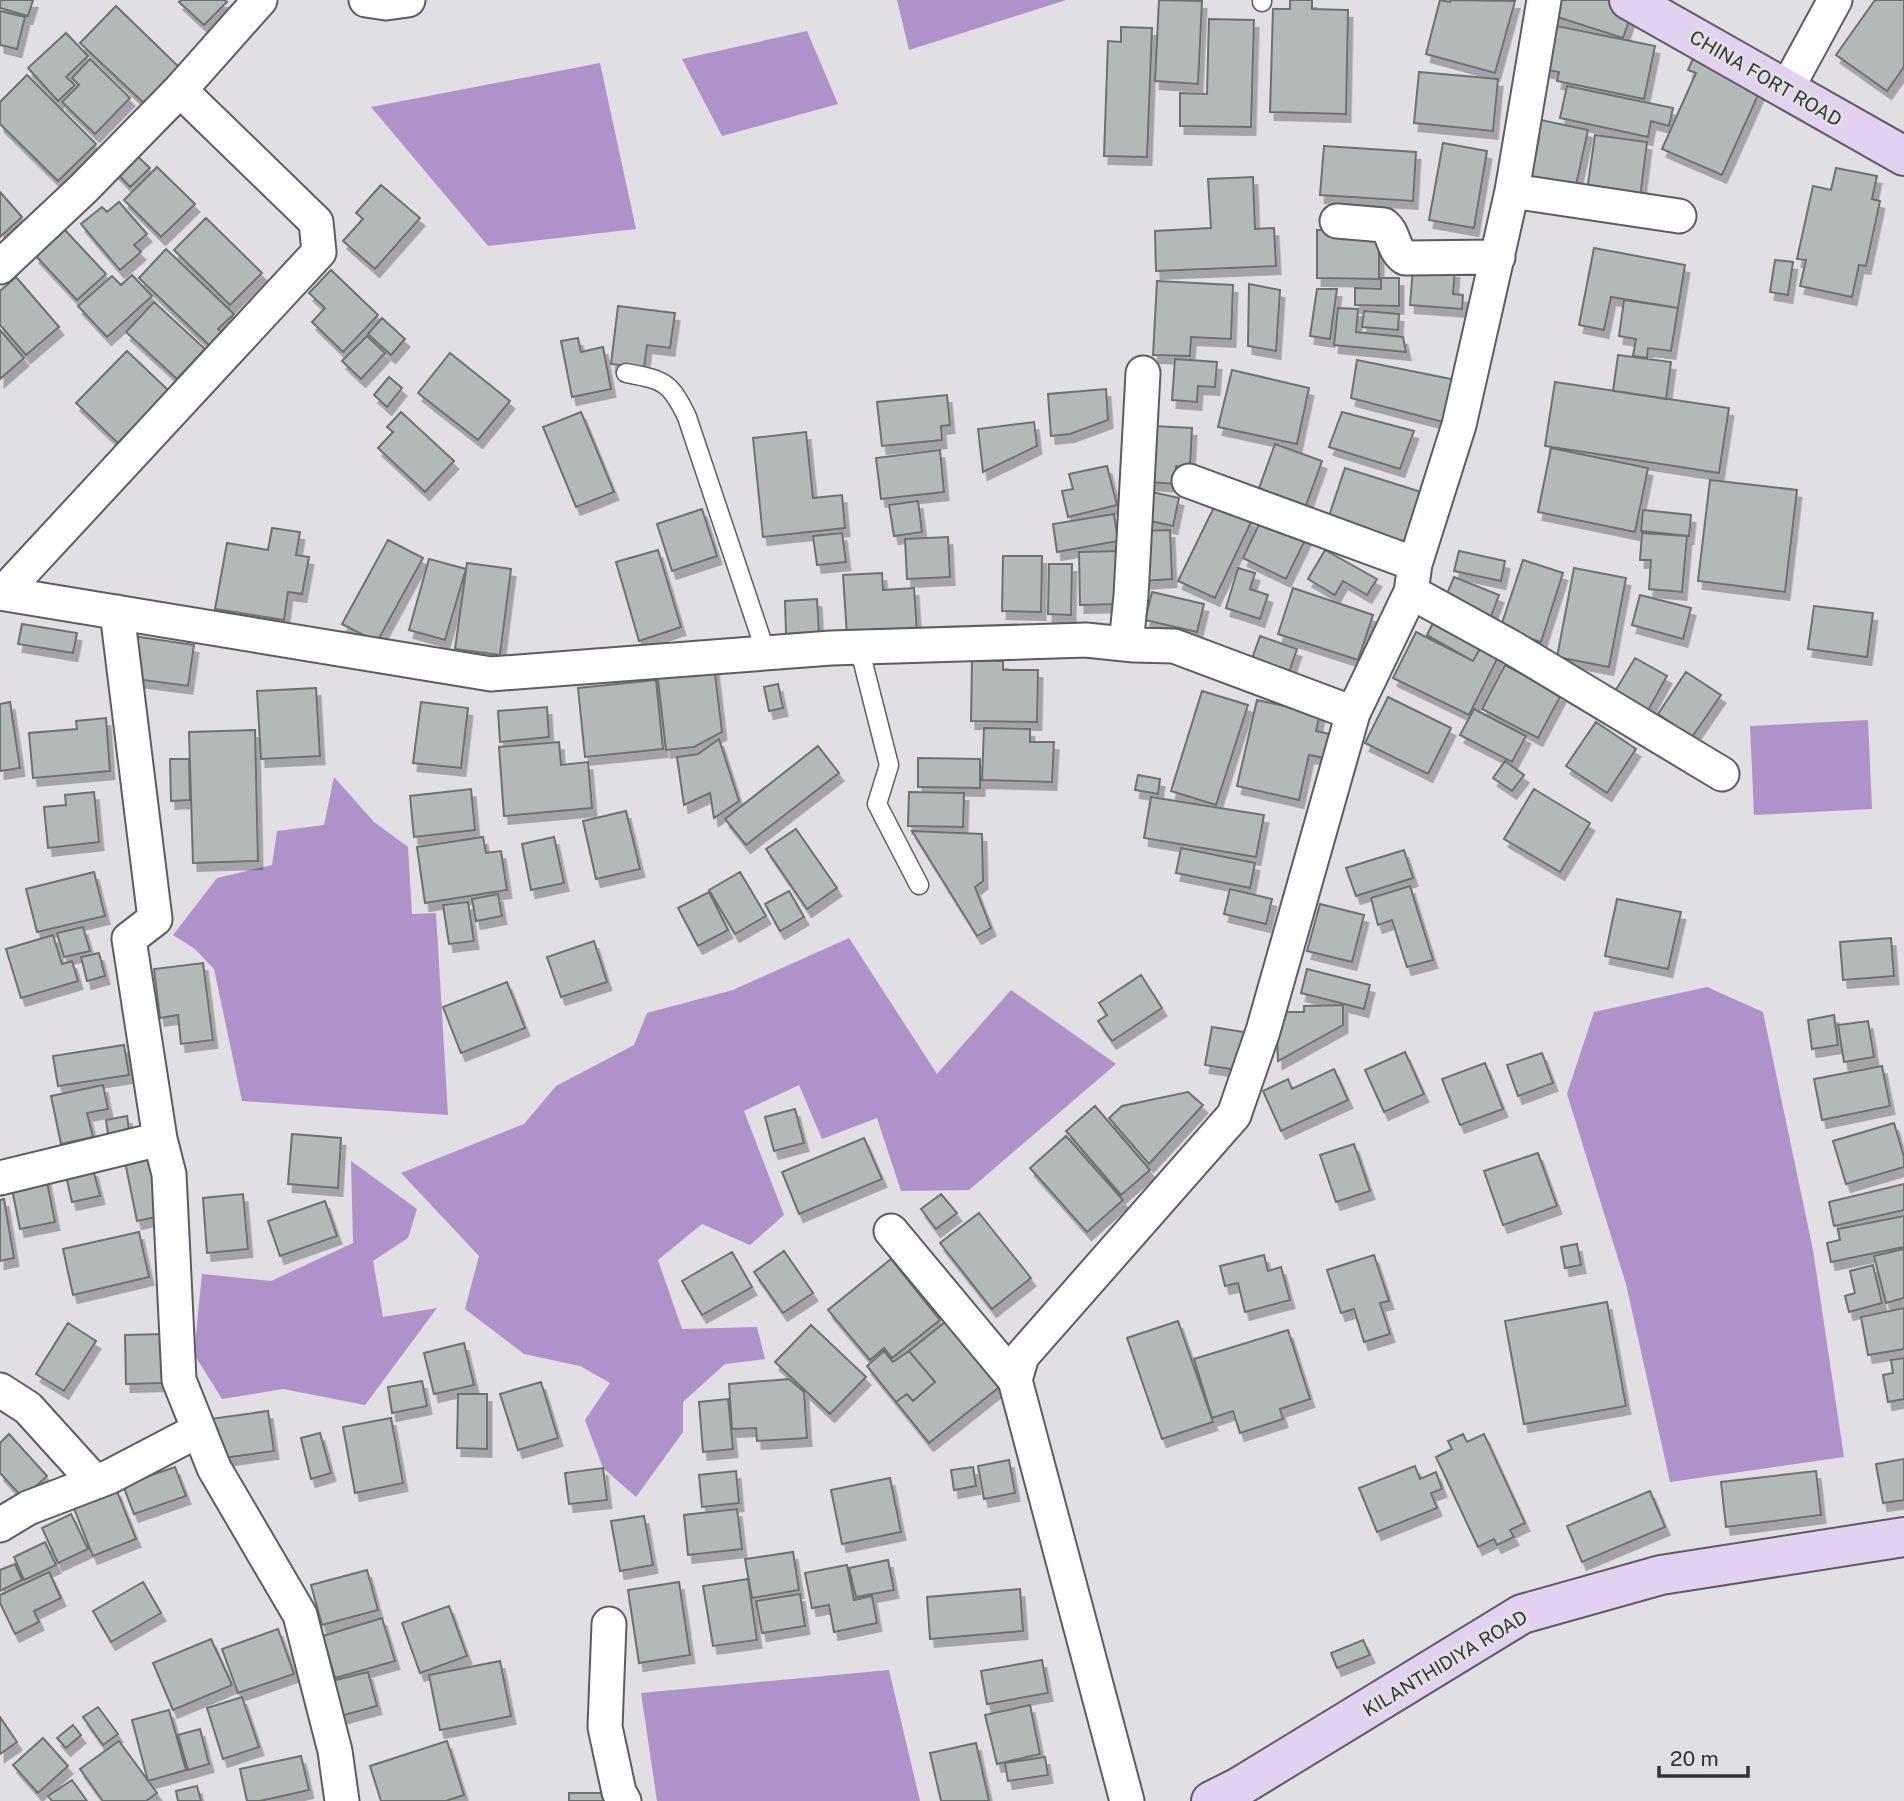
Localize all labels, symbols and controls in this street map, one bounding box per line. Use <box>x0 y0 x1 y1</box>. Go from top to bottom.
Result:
street label: CHINA FORT ROAD <box>1686 26 1846 130</box>
street label: KILANTHIDIYA ROAD <box>1359 1605 1531 1721</box>
scale bar <box>1659 1734 1748 1778</box>
text: 20 m <box>1670 1746 1719 1771</box>

